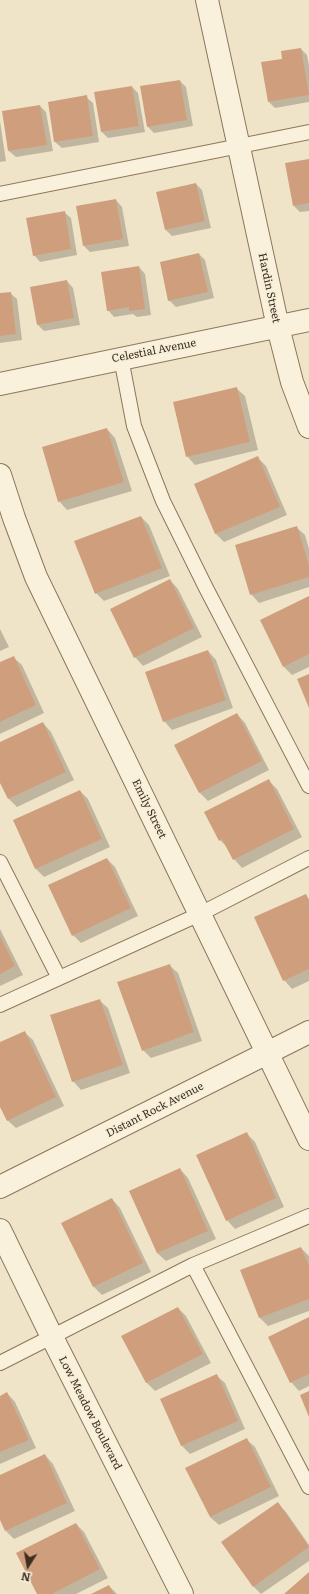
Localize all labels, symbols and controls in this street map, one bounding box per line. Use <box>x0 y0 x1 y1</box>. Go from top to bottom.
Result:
street label: Hardin Street <box>255 252 283 324</box>
street label: Celestial Avenue <box>111 336 197 366</box>
street label: Emily Street <box>129 777 169 841</box>
street label: Distant Rock Avenue <box>104 1080 206 1140</box>
street label: Low Meadow Boulevard <box>56 1354 124 1472</box>
north arrow <box>8 1546 48 1586</box>
text: N <box>20 1569 32 1587</box>

